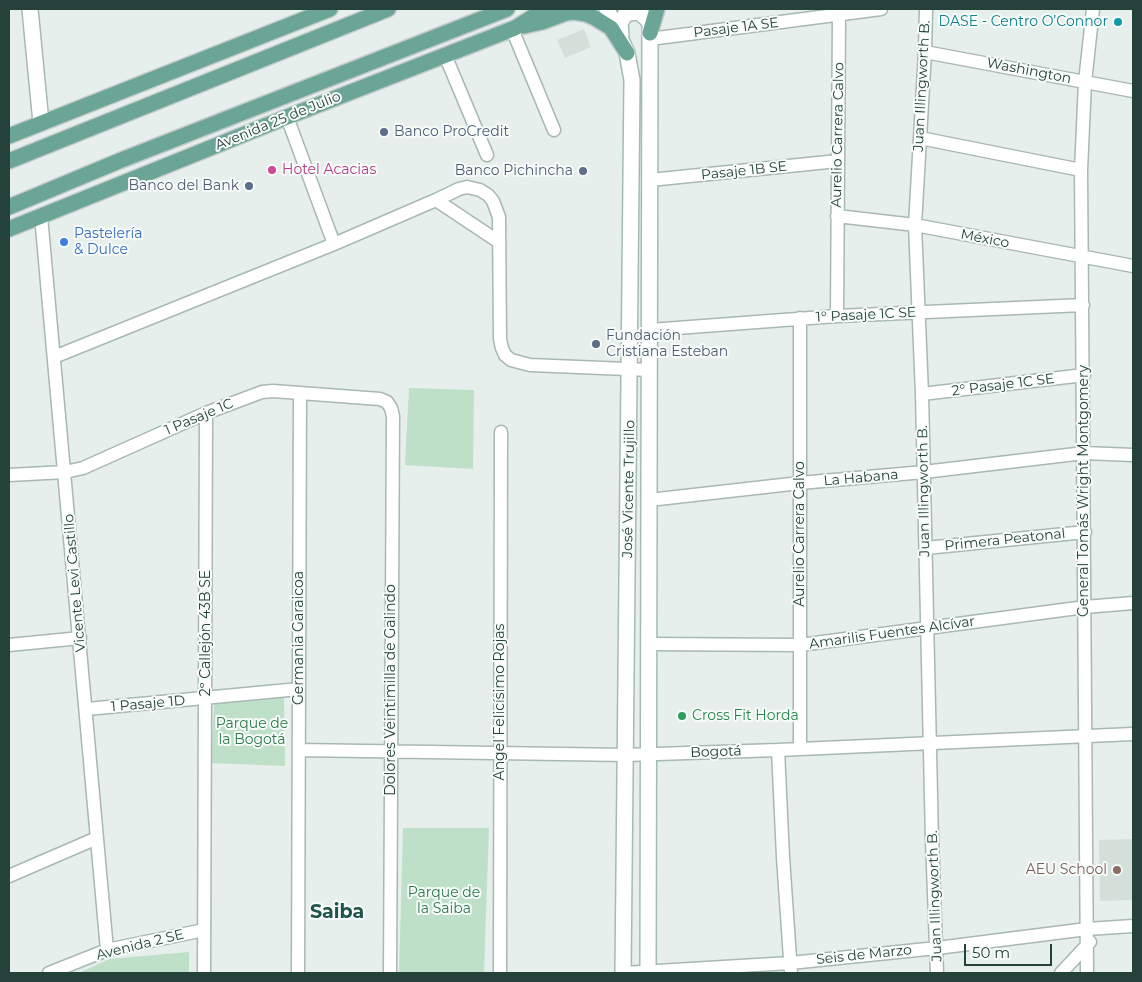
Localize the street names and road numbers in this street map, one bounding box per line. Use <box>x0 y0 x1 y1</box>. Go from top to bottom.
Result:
street label: Pasaje 1A SE <box>692 14 780 42</box>
street label: Juan Illingworth B. <box>910 20 934 152</box>
street label: Washington <box>985 55 1073 87</box>
street label: Aurelio Carrera Calvo <box>828 62 848 208</box>
street label: Avenida 25 de Julio <box>213 88 343 154</box>
street label: Pasaje 1B SE <box>700 158 788 184</box>
street label: México <box>959 226 1011 252</box>
street label: 1° Pasaje 1C SE <box>815 304 917 326</box>
street label: General Tomás Wright Montgomery <box>1076 365 1092 617</box>
street label: 2° Pasaje 1C SE <box>951 370 1055 400</box>
street label: 1 Pasaje 1C <box>162 395 236 439</box>
street label: José Vicente Trujillo <box>619 420 639 558</box>
street label: Juan Illingworth B. <box>914 425 934 557</box>
street label: Aurelio Carrera Calvo <box>792 461 808 607</box>
street label: La Habana <box>823 466 899 490</box>
street label: Vicente Levi Castillo <box>61 513 89 653</box>
street label: Primera Peatonal <box>944 525 1066 555</box>
street label: 2º Callejón 43B SE <box>198 570 214 696</box>
street label: Germania Garaicoa <box>291 571 307 705</box>
street label: Dolores Veintimilla de Galindo <box>383 584 399 796</box>
street label: Amarilis Fuentes Alcívar <box>808 613 976 653</box>
street label: Angel Felicísimo Rojas <box>492 624 508 780</box>
street label: 1 Pasaje 1D <box>110 692 186 716</box>
street label: Bogotá <box>690 743 742 761</box>
street label: Juan Illingworth B. <box>924 830 946 962</box>
street label: Avenida 2 SE <box>94 926 186 964</box>
street label: Seis de Marzo <box>815 942 913 968</box>

